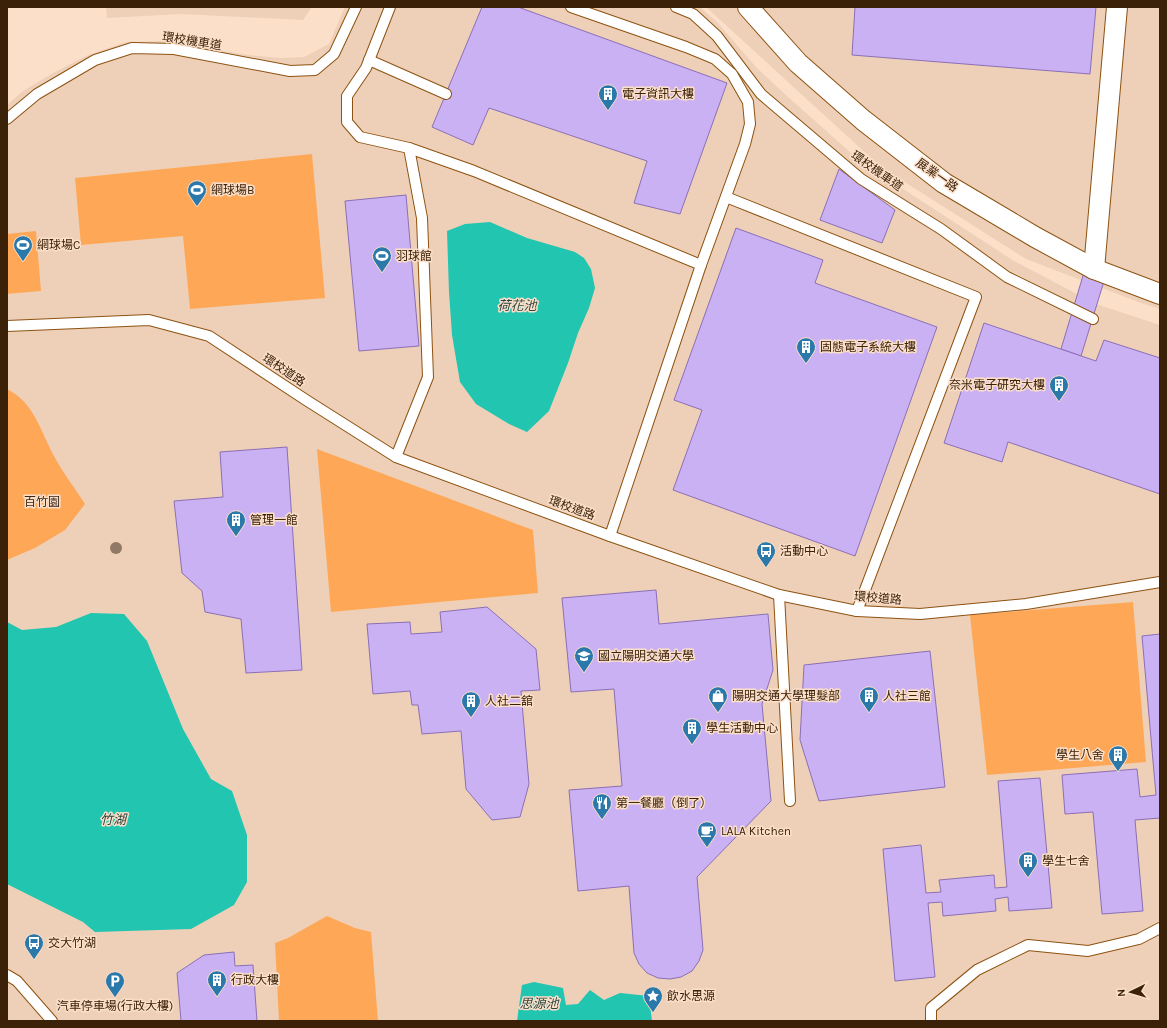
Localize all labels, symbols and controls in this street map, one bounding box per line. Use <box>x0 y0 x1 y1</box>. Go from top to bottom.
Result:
street label: 環校機車道 <box>161 29 223 53</box>
building icon: 電子資訊大樓 <box>597 83 619 111</box>
place label: 電子資訊大樓 <box>622 87 694 101</box>
street label: 環校機車道 <box>848 148 906 194</box>
street label: 展業一路 <box>913 155 961 195</box>
sports icon: 網球場B <box>186 179 208 207</box>
place label: 網球場B <box>211 183 254 197</box>
sports icon: 網球場C <box>12 234 34 262</box>
place label: 網球場C <box>37 238 80 252</box>
sports icon: 羽球館 <box>371 245 393 273</box>
place label: 羽球館 <box>396 249 432 263</box>
water label: 荷花池 <box>497 298 538 313</box>
building icon: 固態電子系統大樓 <box>795 336 817 364</box>
place label: 固態電子系統大樓 <box>820 340 916 354</box>
street label: 環校道路 <box>260 351 308 389</box>
building icon: 奈米電子研究大樓 <box>1048 374 1070 402</box>
place label: 奈米電子研究大樓 <box>949 378 1045 392</box>
street label: 環校道路 <box>547 493 597 523</box>
park label: 百竹園 <box>24 495 60 509</box>
building icon: 管理一館 <box>225 509 247 537</box>
place label: 管理一館 <box>250 513 298 527</box>
bus stop icon: 活動中心 <box>755 540 777 568</box>
place label: 活動中心 <box>780 544 828 558</box>
street label: 環校道路 <box>853 589 903 607</box>
school or university icon: 國立陽明交通大學 <box>573 645 595 673</box>
place label: 國立陽明交通大學 <box>598 649 694 663</box>
shop icon: 陽明交通大學理髮部 <box>707 685 729 713</box>
building icon: 人社三館 <box>858 685 880 713</box>
place label: 陽明交通大學理髮部 <box>732 689 840 703</box>
place label: 人社三館 <box>883 689 931 703</box>
building icon: 人社二舘 <box>460 690 482 718</box>
place label: 人社二舘 <box>485 694 533 708</box>
building icon: 學生活動中心 <box>681 717 703 745</box>
place label: 學生活動中心 <box>706 721 778 735</box>
building icon: 學生八舍 <box>1107 744 1129 772</box>
place label: 學生八舍 <box>1056 748 1104 762</box>
restaurant icon: 第一餐廳（倒了） <box>591 792 613 820</box>
place label: 第一餐廳（倒了） <box>616 796 712 810</box>
water label: 竹湖 <box>100 812 128 827</box>
cafe icon: LALA Kitchen <box>696 820 718 848</box>
place label: LALA Kitchen <box>721 824 791 838</box>
building icon: 學生七舍 <box>1017 850 1039 878</box>
place label: 學生七舍 <box>1042 854 1090 868</box>
bus stop icon: 交大竹湖 <box>23 932 45 960</box>
place label: 交大竹湖 <box>48 936 96 950</box>
building icon: 行政大樓 <box>206 969 228 997</box>
parking icon: 汽車停車場(行政大樓) <box>104 970 126 998</box>
north arrow <box>1111 972 1151 1012</box>
place label: 行政大樓 <box>231 973 279 987</box>
place icon: 飲水思源 <box>642 985 664 1013</box>
text: N <box>1115 988 1128 997</box>
place label: 飲水思源 <box>667 989 715 1003</box>
water label: 思源池 <box>519 996 560 1011</box>
place label: 汽車停車場(行政大樓) <box>57 999 173 1013</box>

